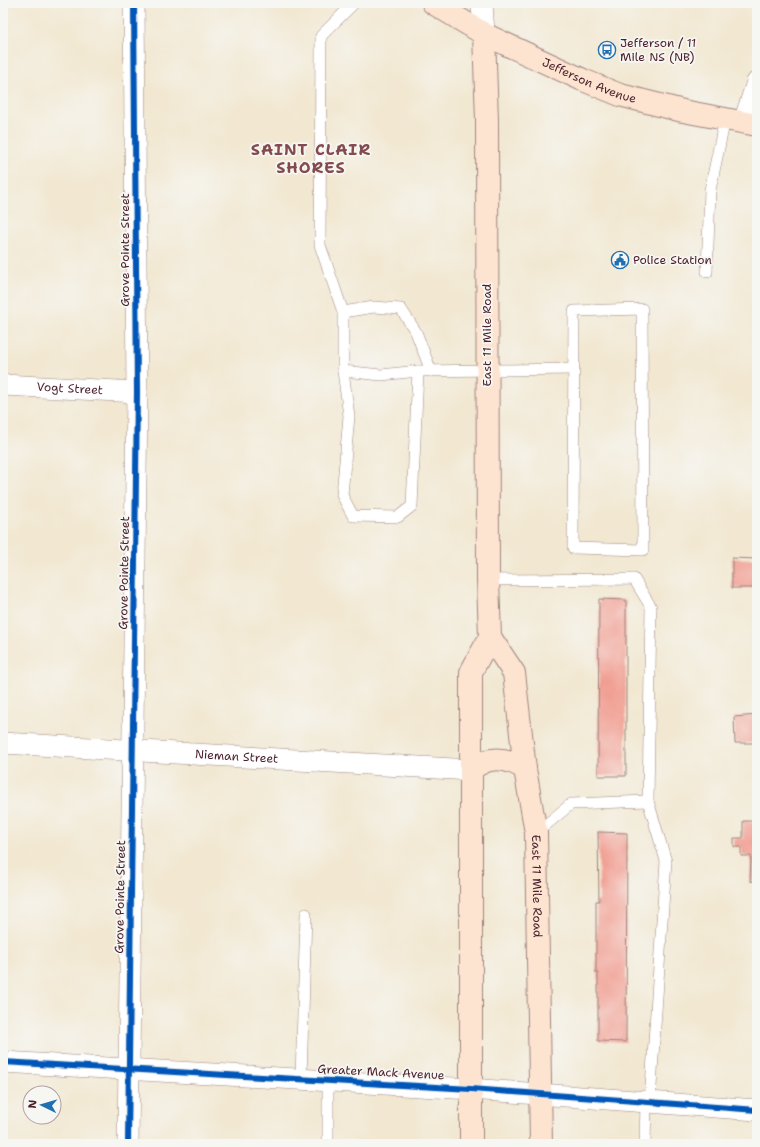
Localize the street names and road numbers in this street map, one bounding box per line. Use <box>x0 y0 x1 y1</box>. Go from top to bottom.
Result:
street label: Jefferson Avenue <box>540 54 638 107</box>
street label: Grove Pointe Street <box>117 193 133 307</box>
street label: East 11 Mile Road <box>479 283 495 386</box>
street label: Vogt Street <box>36 379 104 398</box>
street label: Grove Pointe Street <box>115 516 133 630</box>
street label: Nieman Street <box>194 746 279 767</box>
street label: East 11 Mile Road <box>528 835 546 938</box>
street label: Grove Pointe Street <box>111 840 129 954</box>
street label: Greater Mack Avenue <box>317 1061 445 1083</box>

